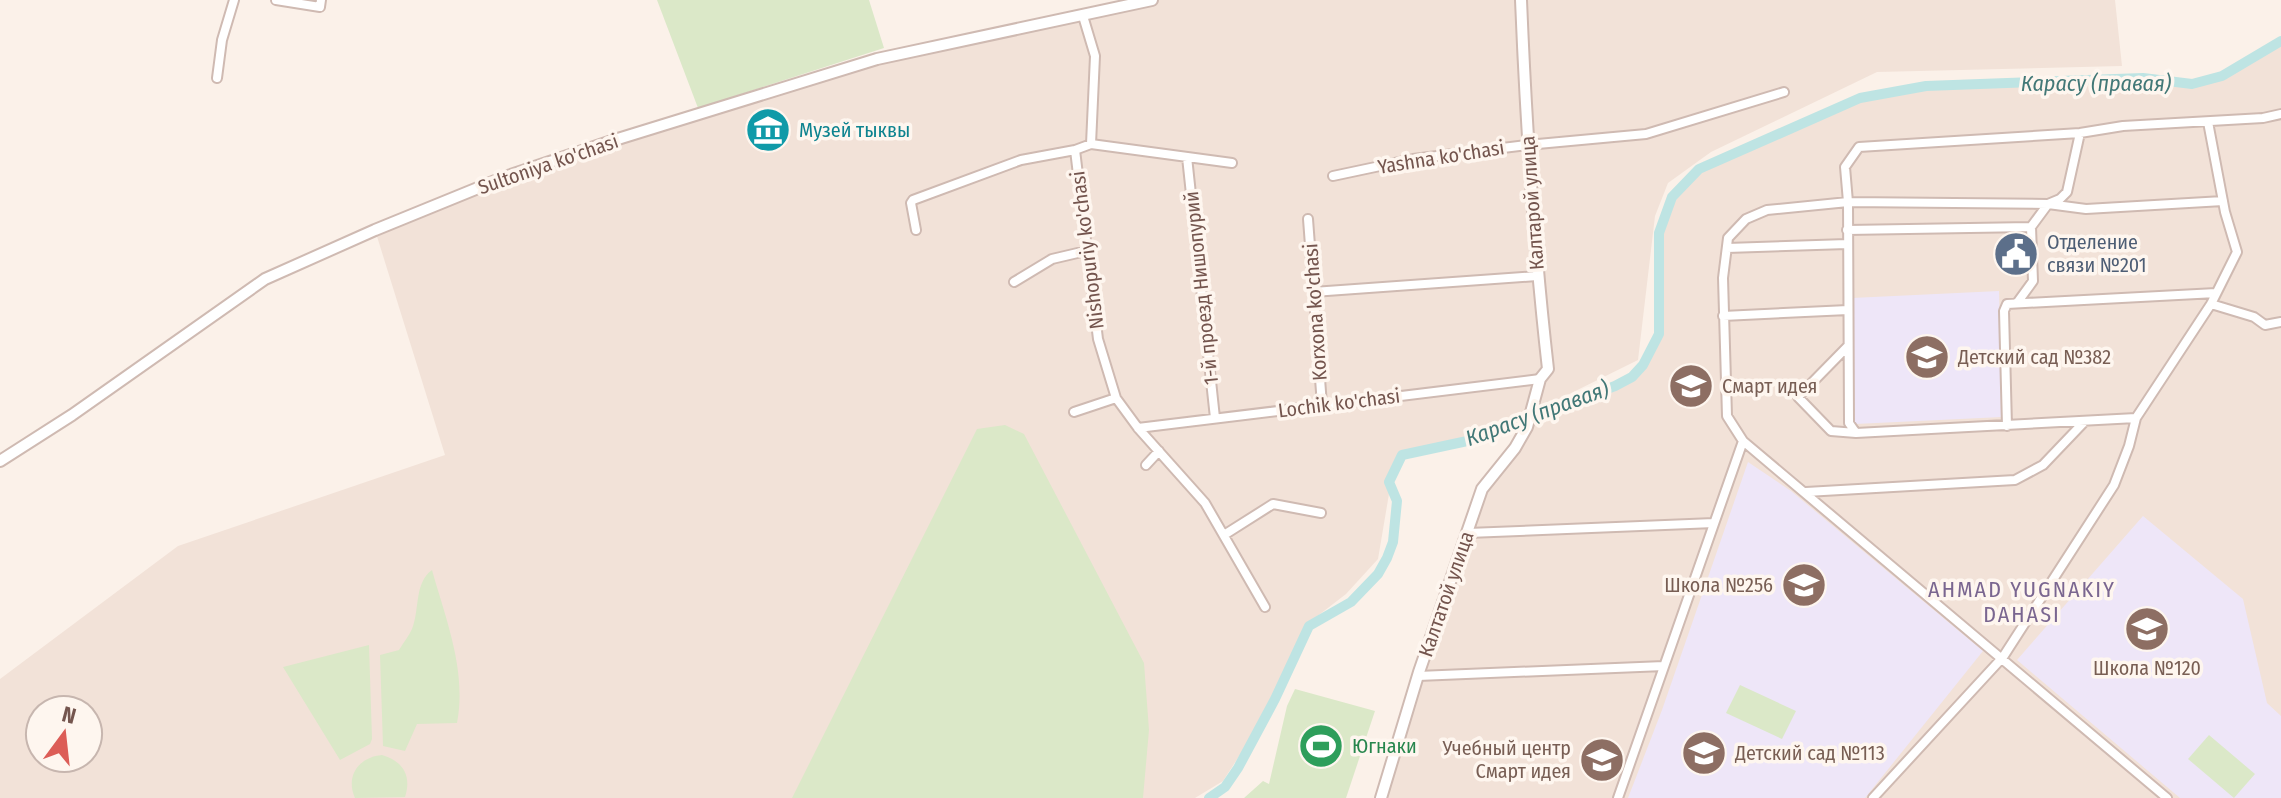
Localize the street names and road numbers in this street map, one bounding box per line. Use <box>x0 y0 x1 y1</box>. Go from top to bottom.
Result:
street label: Sultoniya ko'chasi <box>475 129 621 199</box>
street label: Yashna ko'chasi <box>1376 135 1506 179</box>
street label: Калтарой улица <box>1515 135 1549 271</box>
street label: Nishopuriy ko'chasi <box>1065 170 1109 330</box>
street label: 1-й проезд Нишопурий <box>1179 190 1223 386</box>
street label: Korxona ko'chasi <box>1298 243 1332 381</box>
street label: Lochik ko'chasi <box>1277 384 1401 422</box>
street label: Калтатой улица <box>1413 528 1479 660</box>

